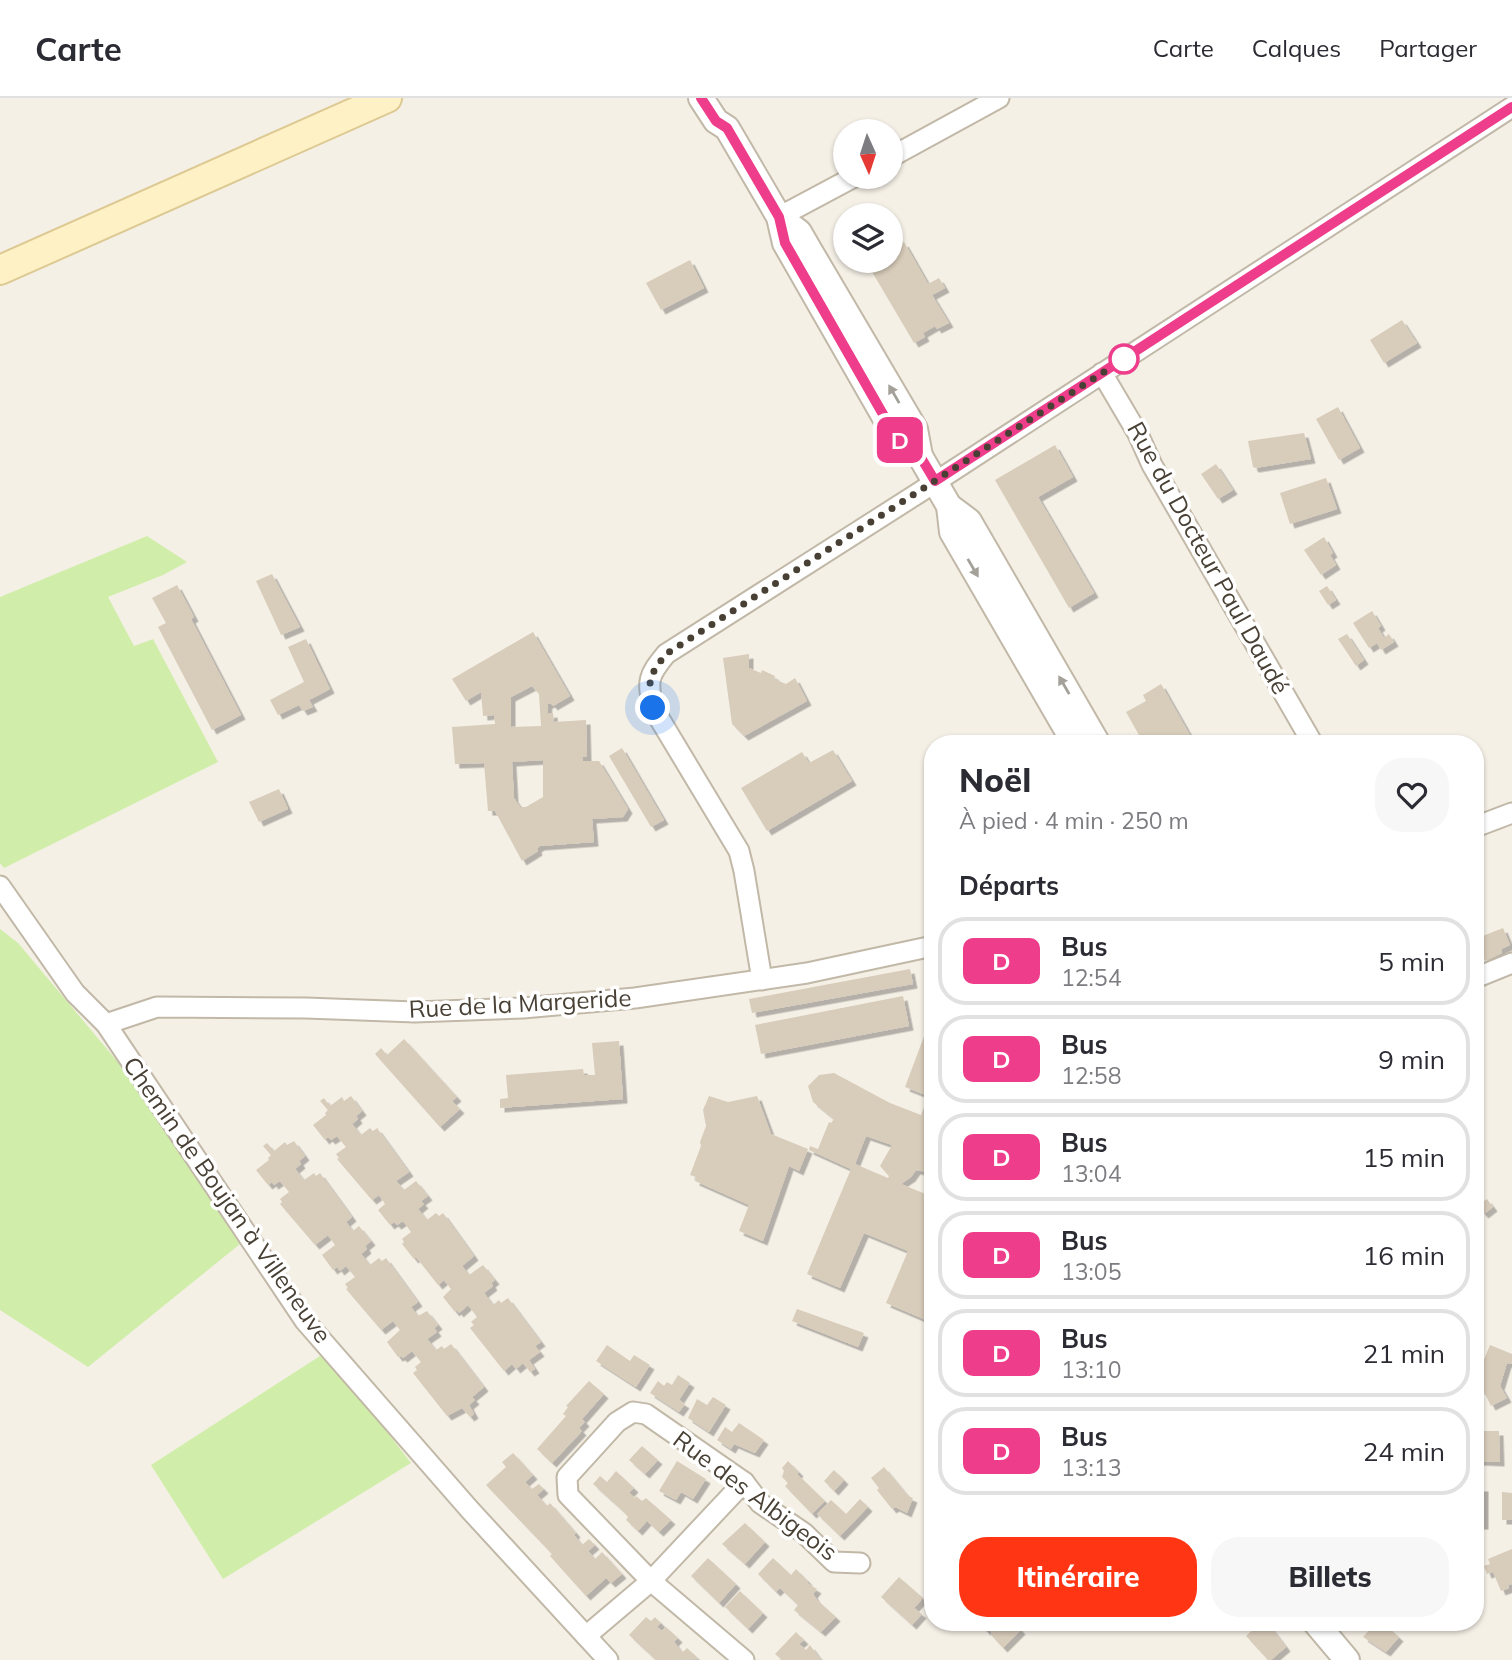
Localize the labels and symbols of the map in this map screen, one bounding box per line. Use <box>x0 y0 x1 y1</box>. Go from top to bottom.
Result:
north arrow <box>833 119 903 189</box>
unlabelled marker <box>1109 344 1139 374</box>
one-way arrow <box>888 385 900 404</box>
street label: Rue du Docteur Paul Daudé <box>1121 416 1296 699</box>
line badge: D <box>877 417 923 463</box>
one-way arrow <box>967 559 979 578</box>
one-way arrow <box>1058 675 1070 694</box>
your location <box>635 690 670 725</box>
street label: Rue de la Margeride <box>408 982 632 1024</box>
street label: Chemin de Boujan à Villeneuve <box>117 1050 338 1348</box>
street label: Rue des Albigeois <box>668 1424 844 1567</box>

